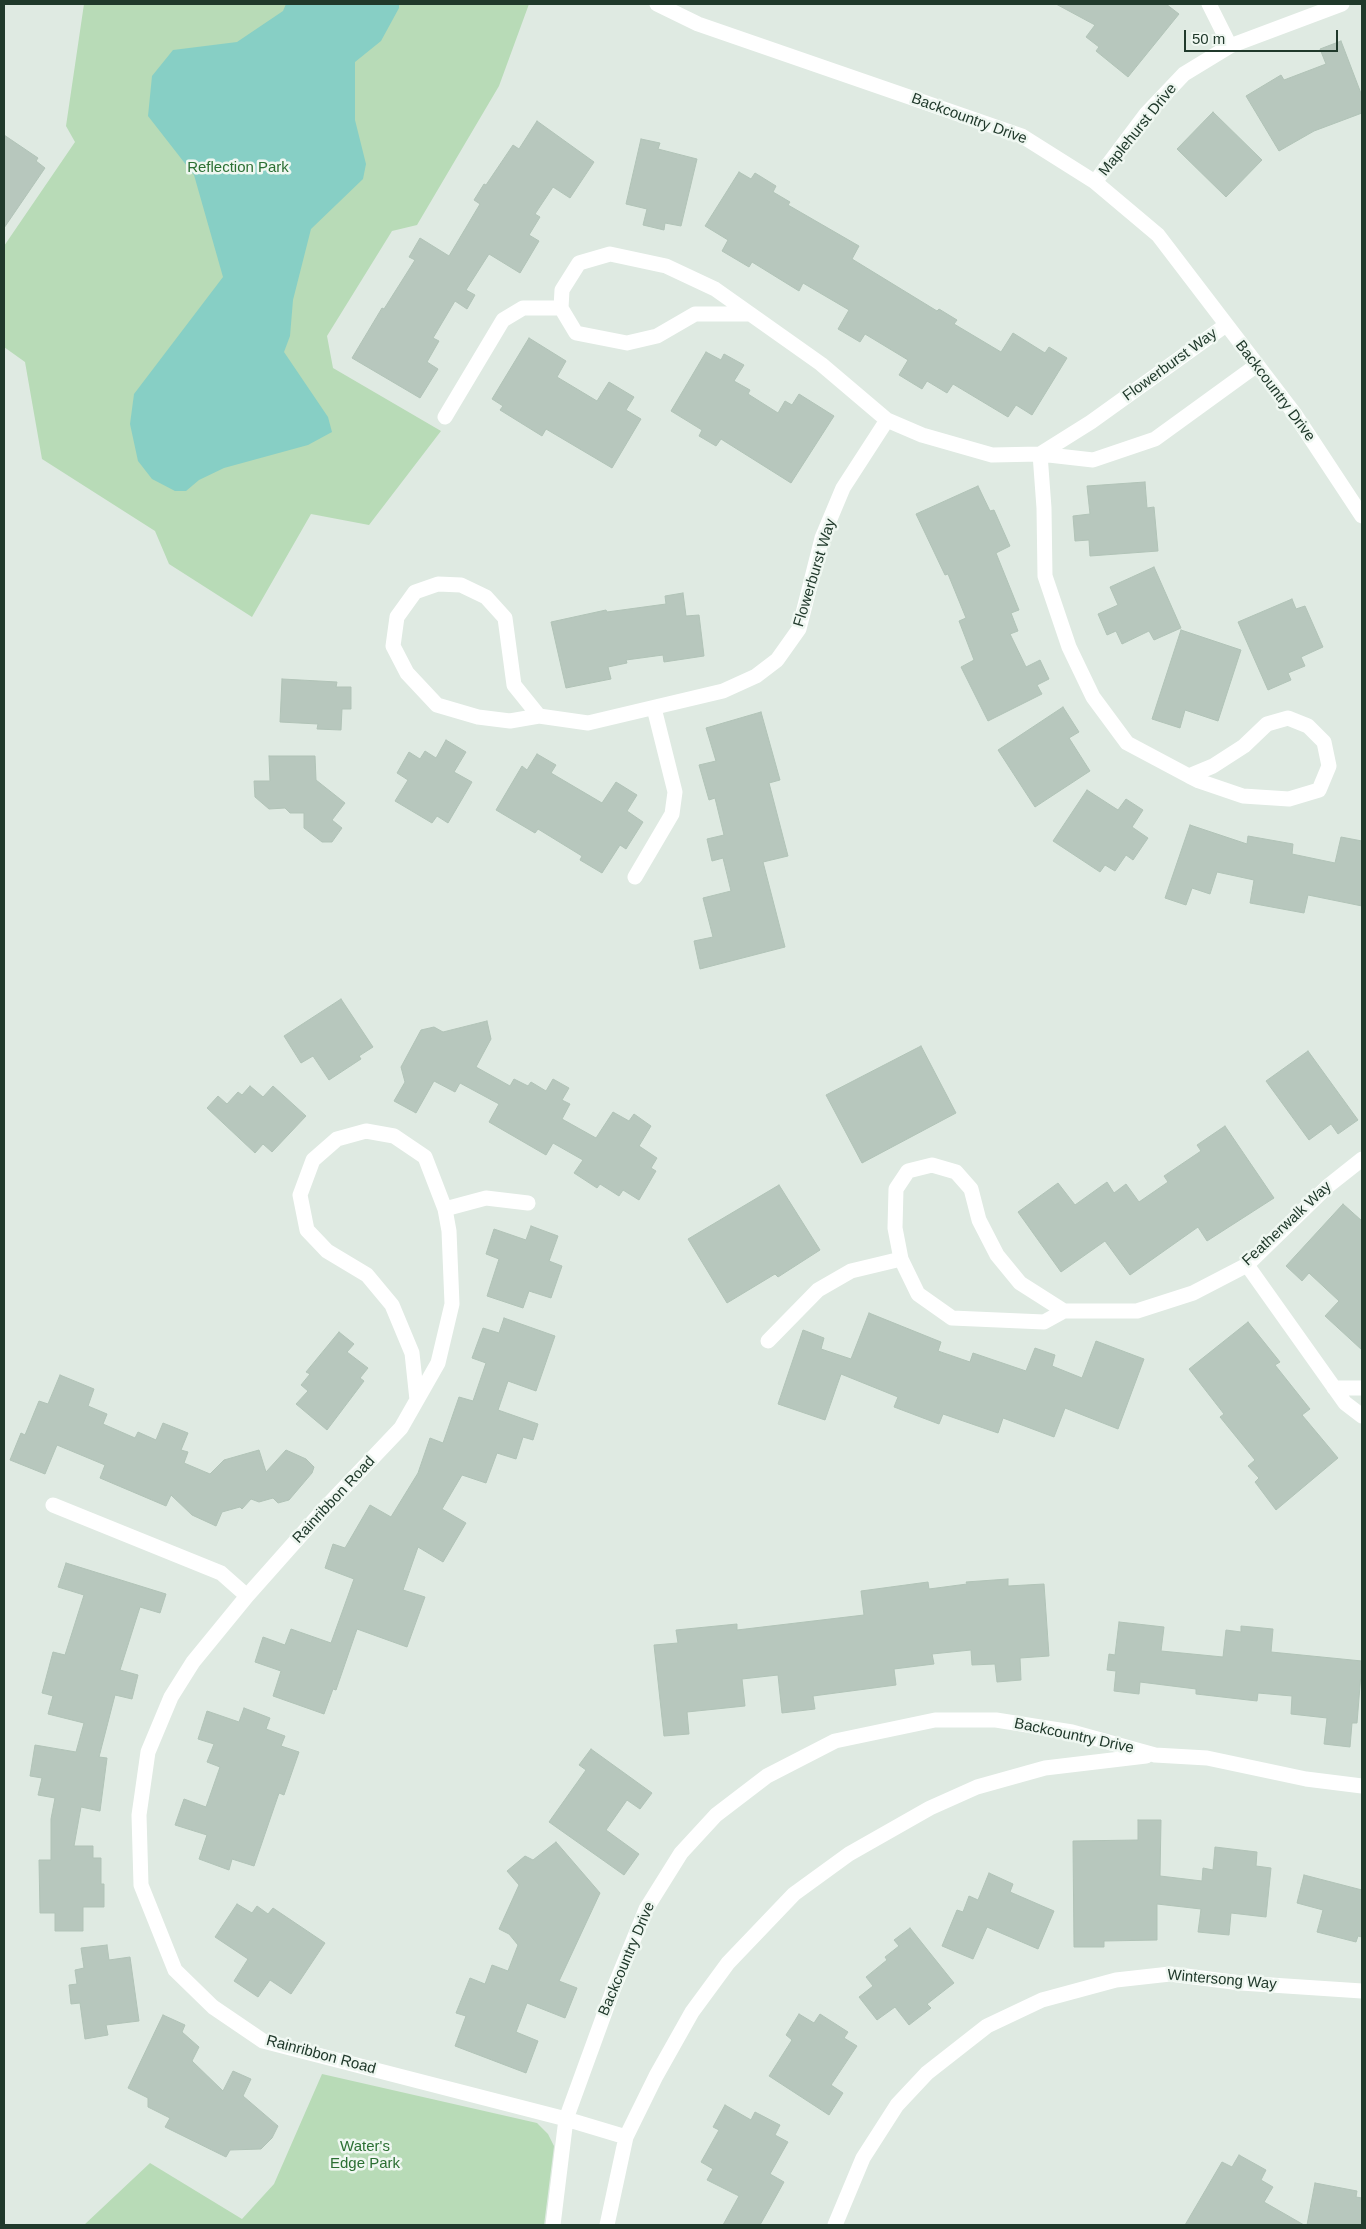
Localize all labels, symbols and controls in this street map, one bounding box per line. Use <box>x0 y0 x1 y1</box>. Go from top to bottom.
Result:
scale bar <box>1186 20 1340 52</box>
text: 50 m <box>1192 30 1225 47</box>
street label: Maplehurst Drive <box>1095 80 1181 180</box>
street label: Backcountry Drive <box>909 90 1029 148</box>
park label: Reflection Park <box>187 159 289 177</box>
street label: Flowerburst Way <box>1119 325 1221 405</box>
street label: Backcountry Drive <box>1231 337 1319 445</box>
street label: Flowerburst Way <box>790 517 840 629</box>
street label: Featherwalk Way <box>1239 1178 1335 1270</box>
street label: Rainribbon Road <box>289 1453 379 1547</box>
street label: Backcountry Drive <box>1013 1715 1135 1757</box>
street label: Backcountry Drive <box>595 1899 659 2019</box>
street label: Wintersong Way <box>1167 1966 1277 1994</box>
street label: Rainribbon Road <box>264 2032 378 2078</box>
park label: Water's Edge Park <box>330 2138 400 2173</box>

